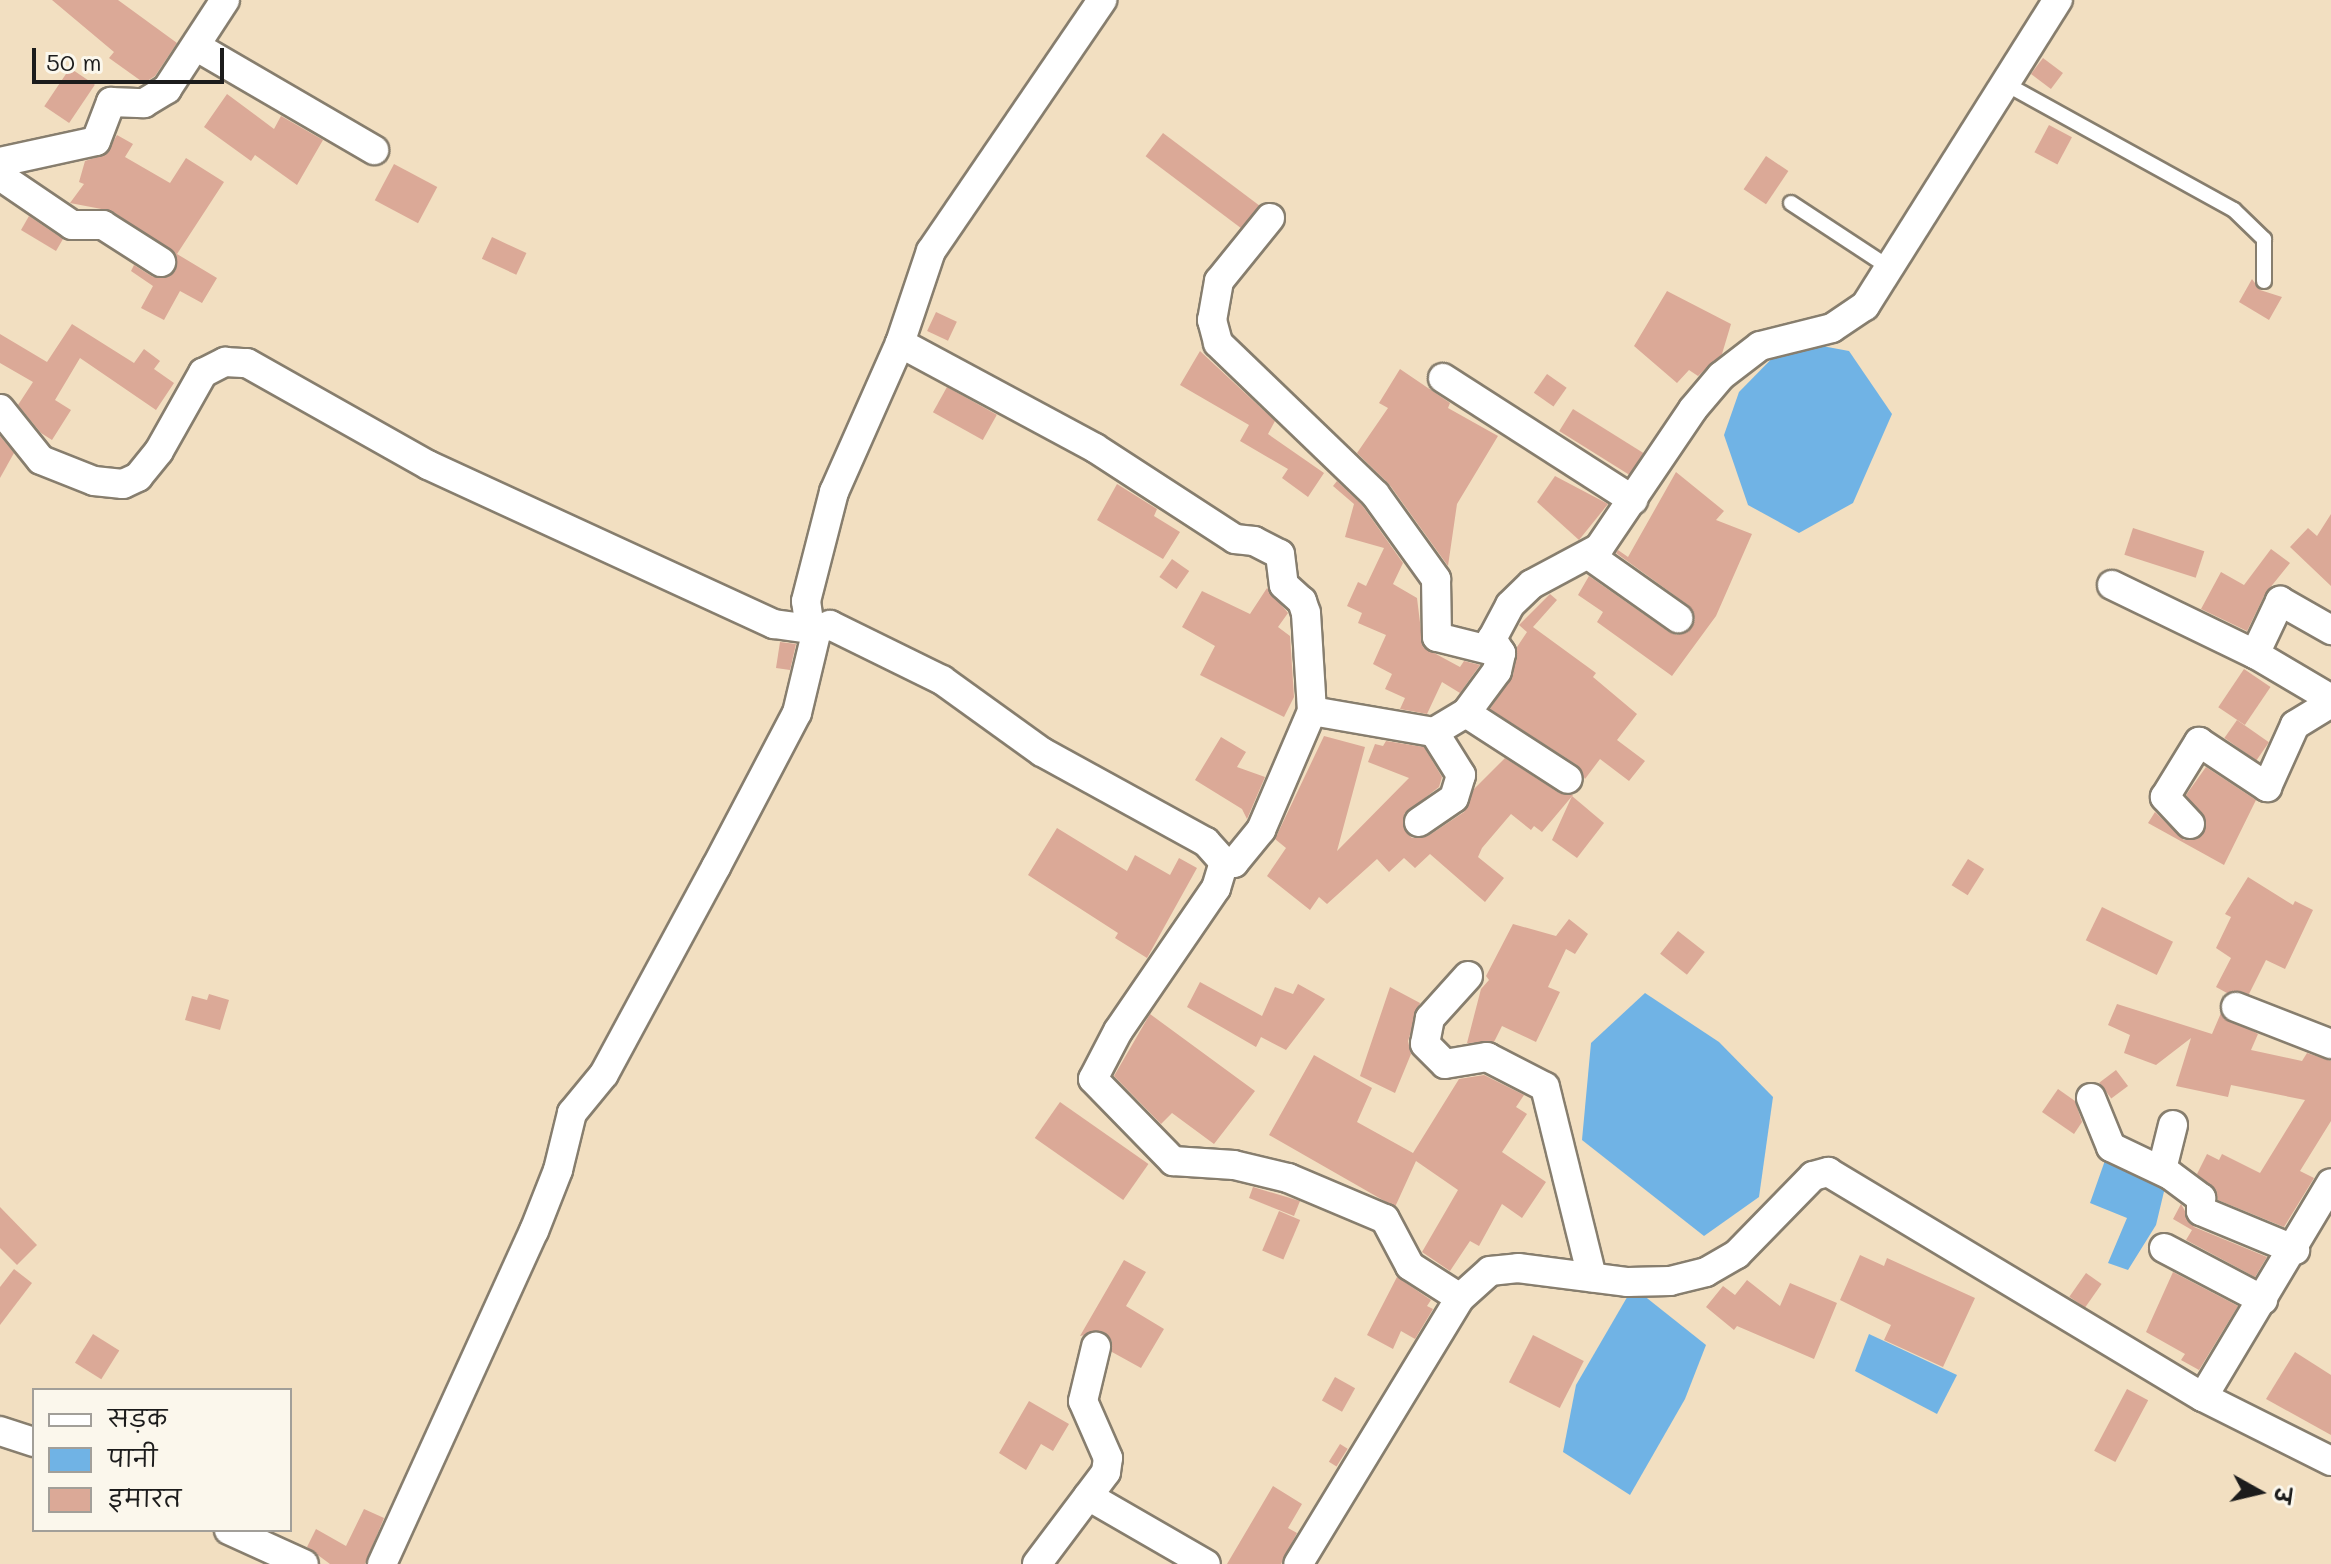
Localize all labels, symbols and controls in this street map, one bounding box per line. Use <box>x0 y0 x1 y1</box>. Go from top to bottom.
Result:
scale bar <box>36 32 228 82</box>
text: 50 m <box>46 46 102 77</box>
legend <box>32 1388 292 1532</box>
text: सड़क <box>108 1402 167 1433</box>
text: पानी <box>108 1442 157 1473</box>
north arrow <box>2219 1452 2299 1532</box>
text: इमारत <box>108 1482 181 1513</box>
text: उ <box>2268 1486 2299 1505</box>

